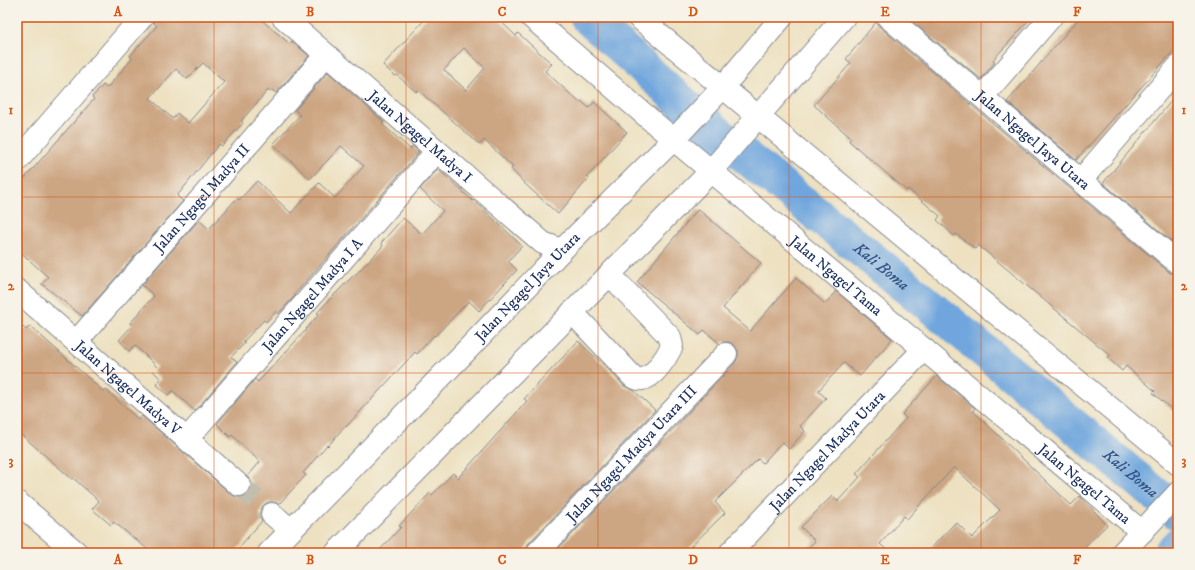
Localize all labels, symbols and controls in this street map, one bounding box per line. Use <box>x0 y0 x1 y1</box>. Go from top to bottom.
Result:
text: A <box>113 4 123 20</box>
text: B <box>306 4 314 20</box>
text: C <box>498 4 507 20</box>
text: D <box>688 4 698 20</box>
text: E <box>880 4 890 20</box>
text: F <box>1073 4 1082 20</box>
street label: Jalan Ngagel Madya I <box>363 85 476 187</box>
street label: Jalan Ngagel Jaya Utara <box>970 85 1094 194</box>
text: 1 <box>9 102 14 118</box>
text: 1 <box>1182 102 1187 118</box>
street label: Jalan Ngagel Madya II <box>148 140 254 258</box>
street label: Jalan Ngagel Jaya Utara <box>469 228 584 347</box>
street label: Jalan Ngagel Tama <box>784 230 887 320</box>
street label: Jalan Ngagel Madya I A <box>256 234 367 357</box>
water label: Kali Boma <box>849 237 913 295</box>
text: 2 <box>8 278 15 294</box>
text: 2 <box>1181 278 1188 294</box>
street label: Jalan Ngagel Madya V <box>70 335 185 440</box>
street label: Jalan Ngagel Madya Utara III <box>561 381 701 527</box>
street label: Jalan Ngagel Madya Utara <box>764 386 889 517</box>
street label: Jalan Ngagel Tama <box>1033 438 1135 528</box>
water label: Kali Boma <box>1098 444 1162 502</box>
text: 3 <box>9 453 14 469</box>
text: 3 <box>1182 453 1187 469</box>
text: A <box>113 552 123 568</box>
text: B <box>306 552 314 568</box>
text: C <box>498 552 507 568</box>
text: D <box>688 552 698 568</box>
text: E <box>880 552 890 568</box>
text: F <box>1073 552 1082 568</box>

